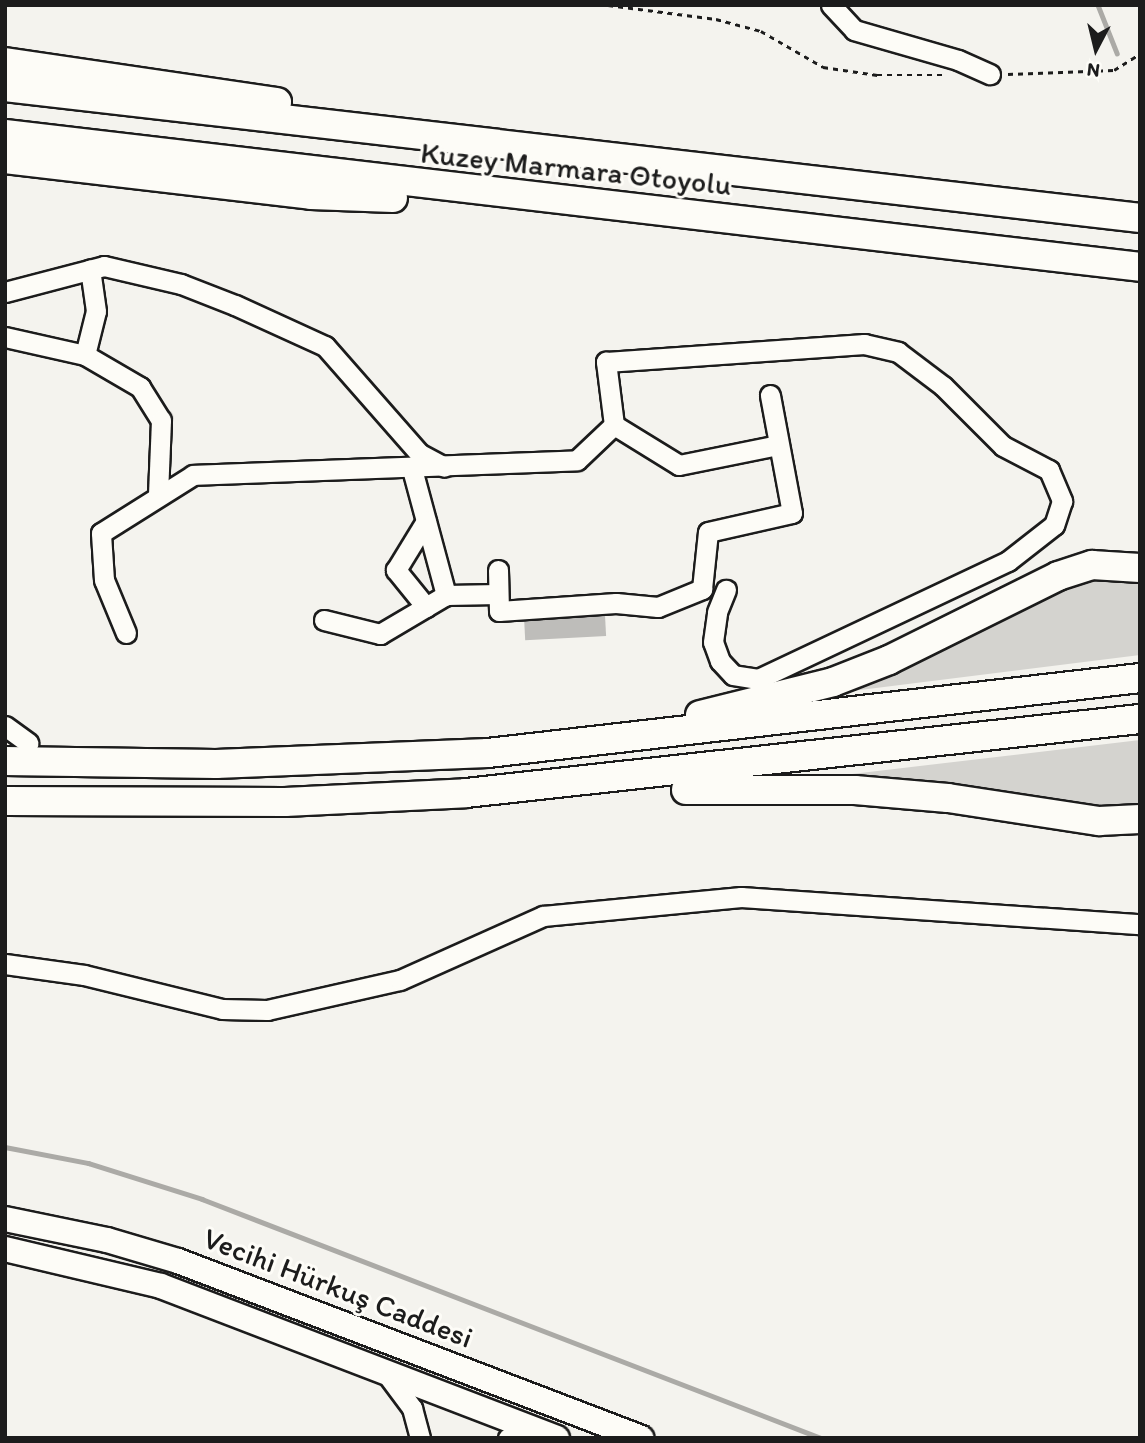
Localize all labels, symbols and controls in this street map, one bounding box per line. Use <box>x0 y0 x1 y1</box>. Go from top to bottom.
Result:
north arrow <box>1061 14 1131 84</box>
text: N <box>1086 58 1101 83</box>
street label: Kuzey Marmara Otoyolu <box>419 135 733 203</box>
street label: Vecihi Hürkuş Caddesi <box>198 1220 478 1356</box>

